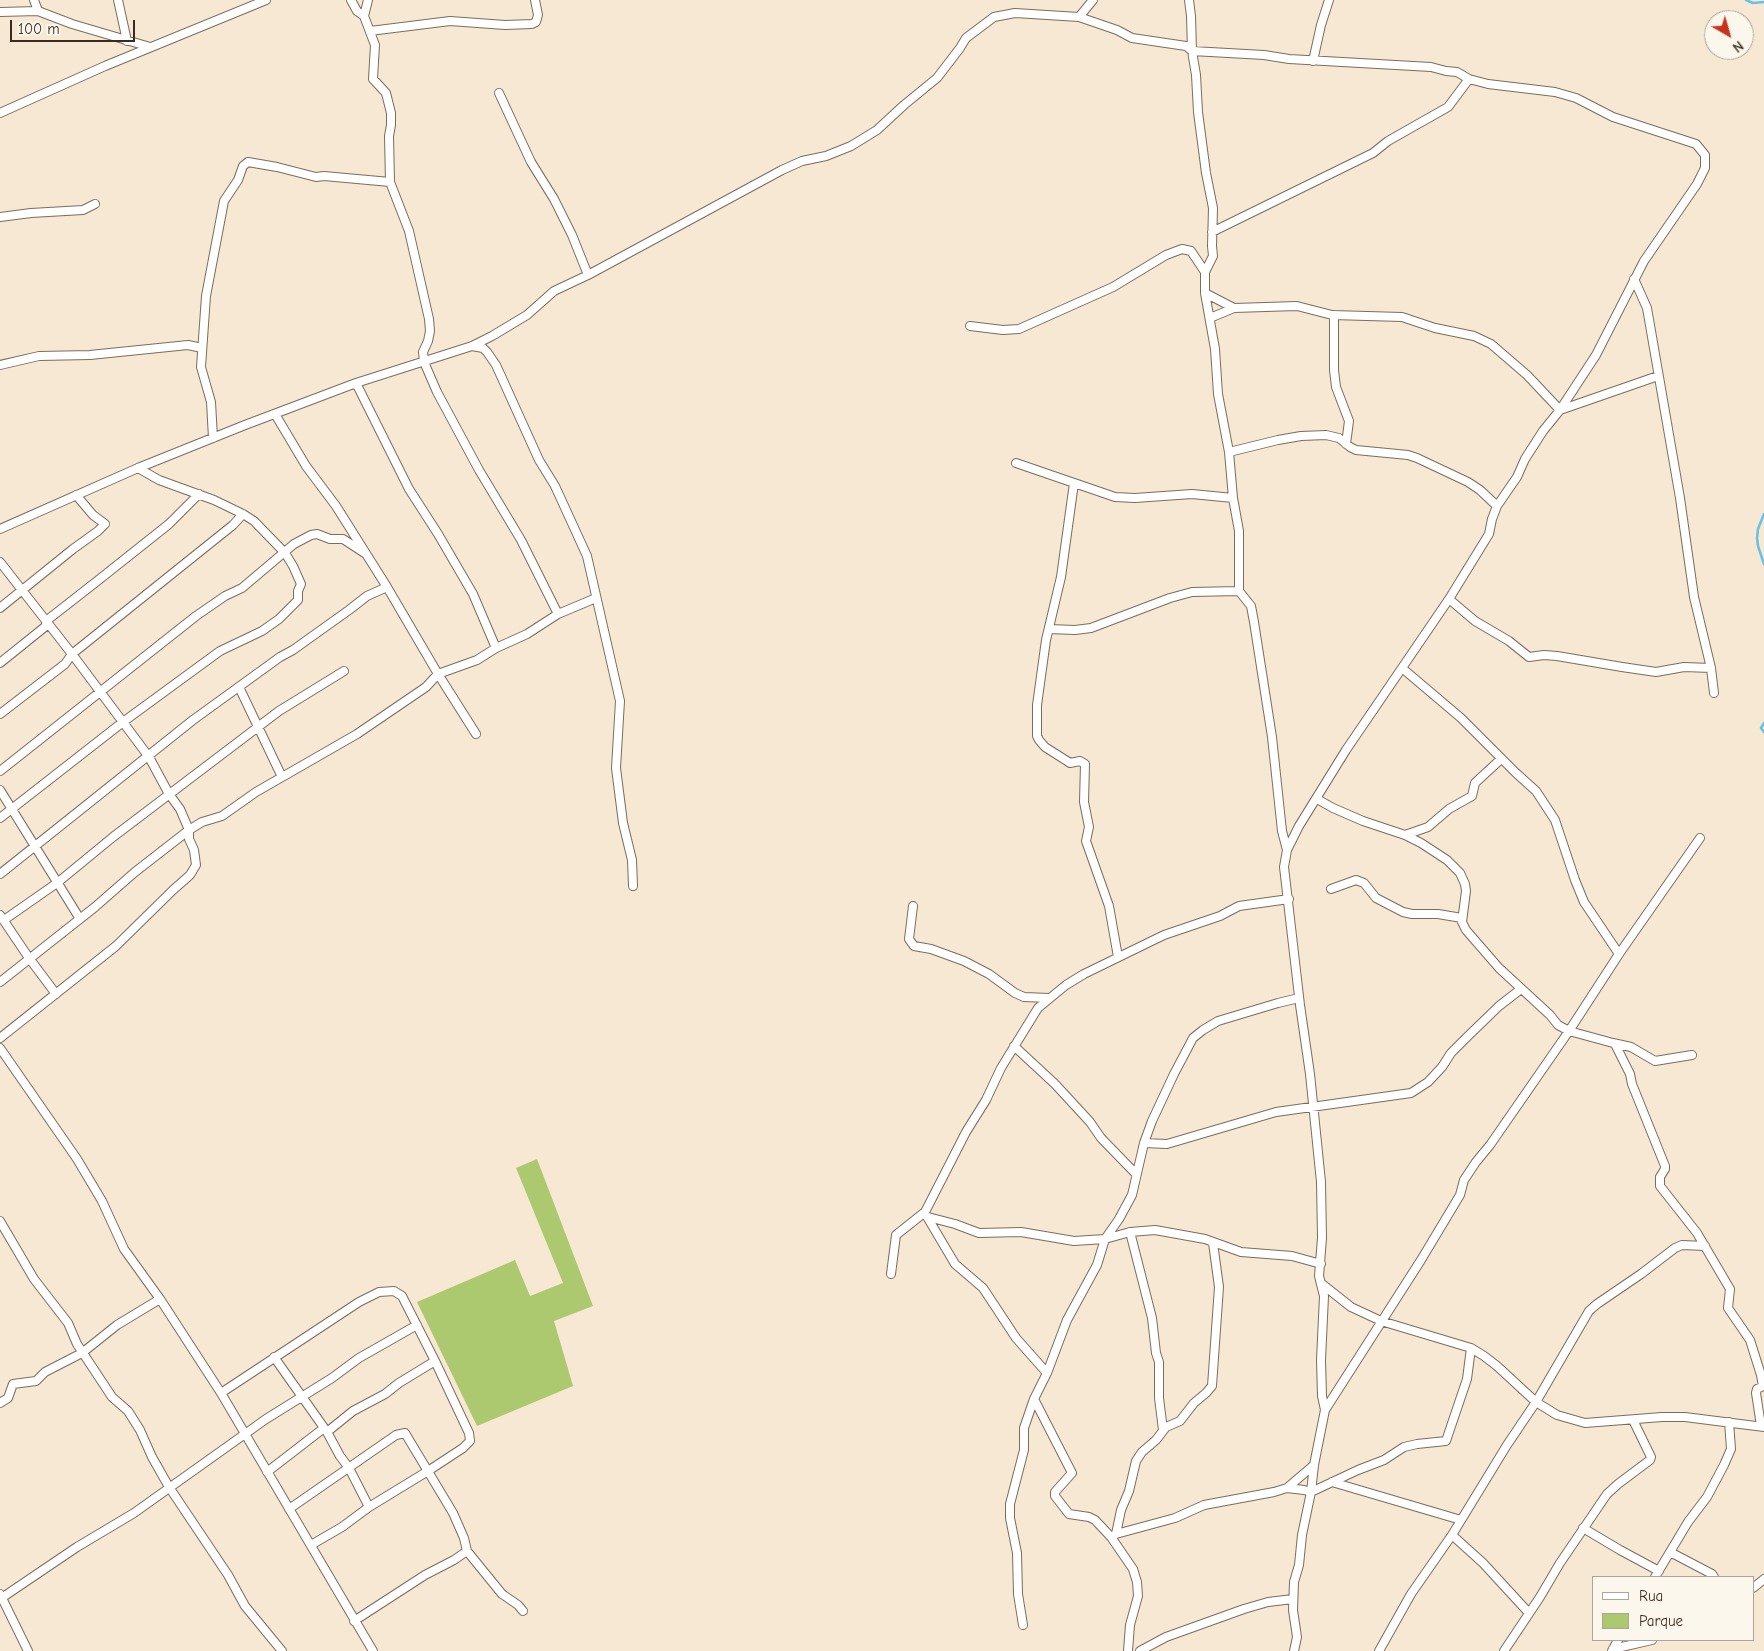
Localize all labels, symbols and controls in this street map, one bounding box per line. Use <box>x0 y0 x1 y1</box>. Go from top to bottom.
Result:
scale bar <box>12 10 138 42</box>
north arrow <box>1704 10 1754 60</box>
text: 100 m <box>18 20 60 38</box>
text: N <box>1729 37 1747 56</box>
legend <box>1592 1576 1754 1641</box>
text: Rua <box>1639 1587 1663 1605</box>
text: Parque <box>1639 1612 1683 1630</box>

